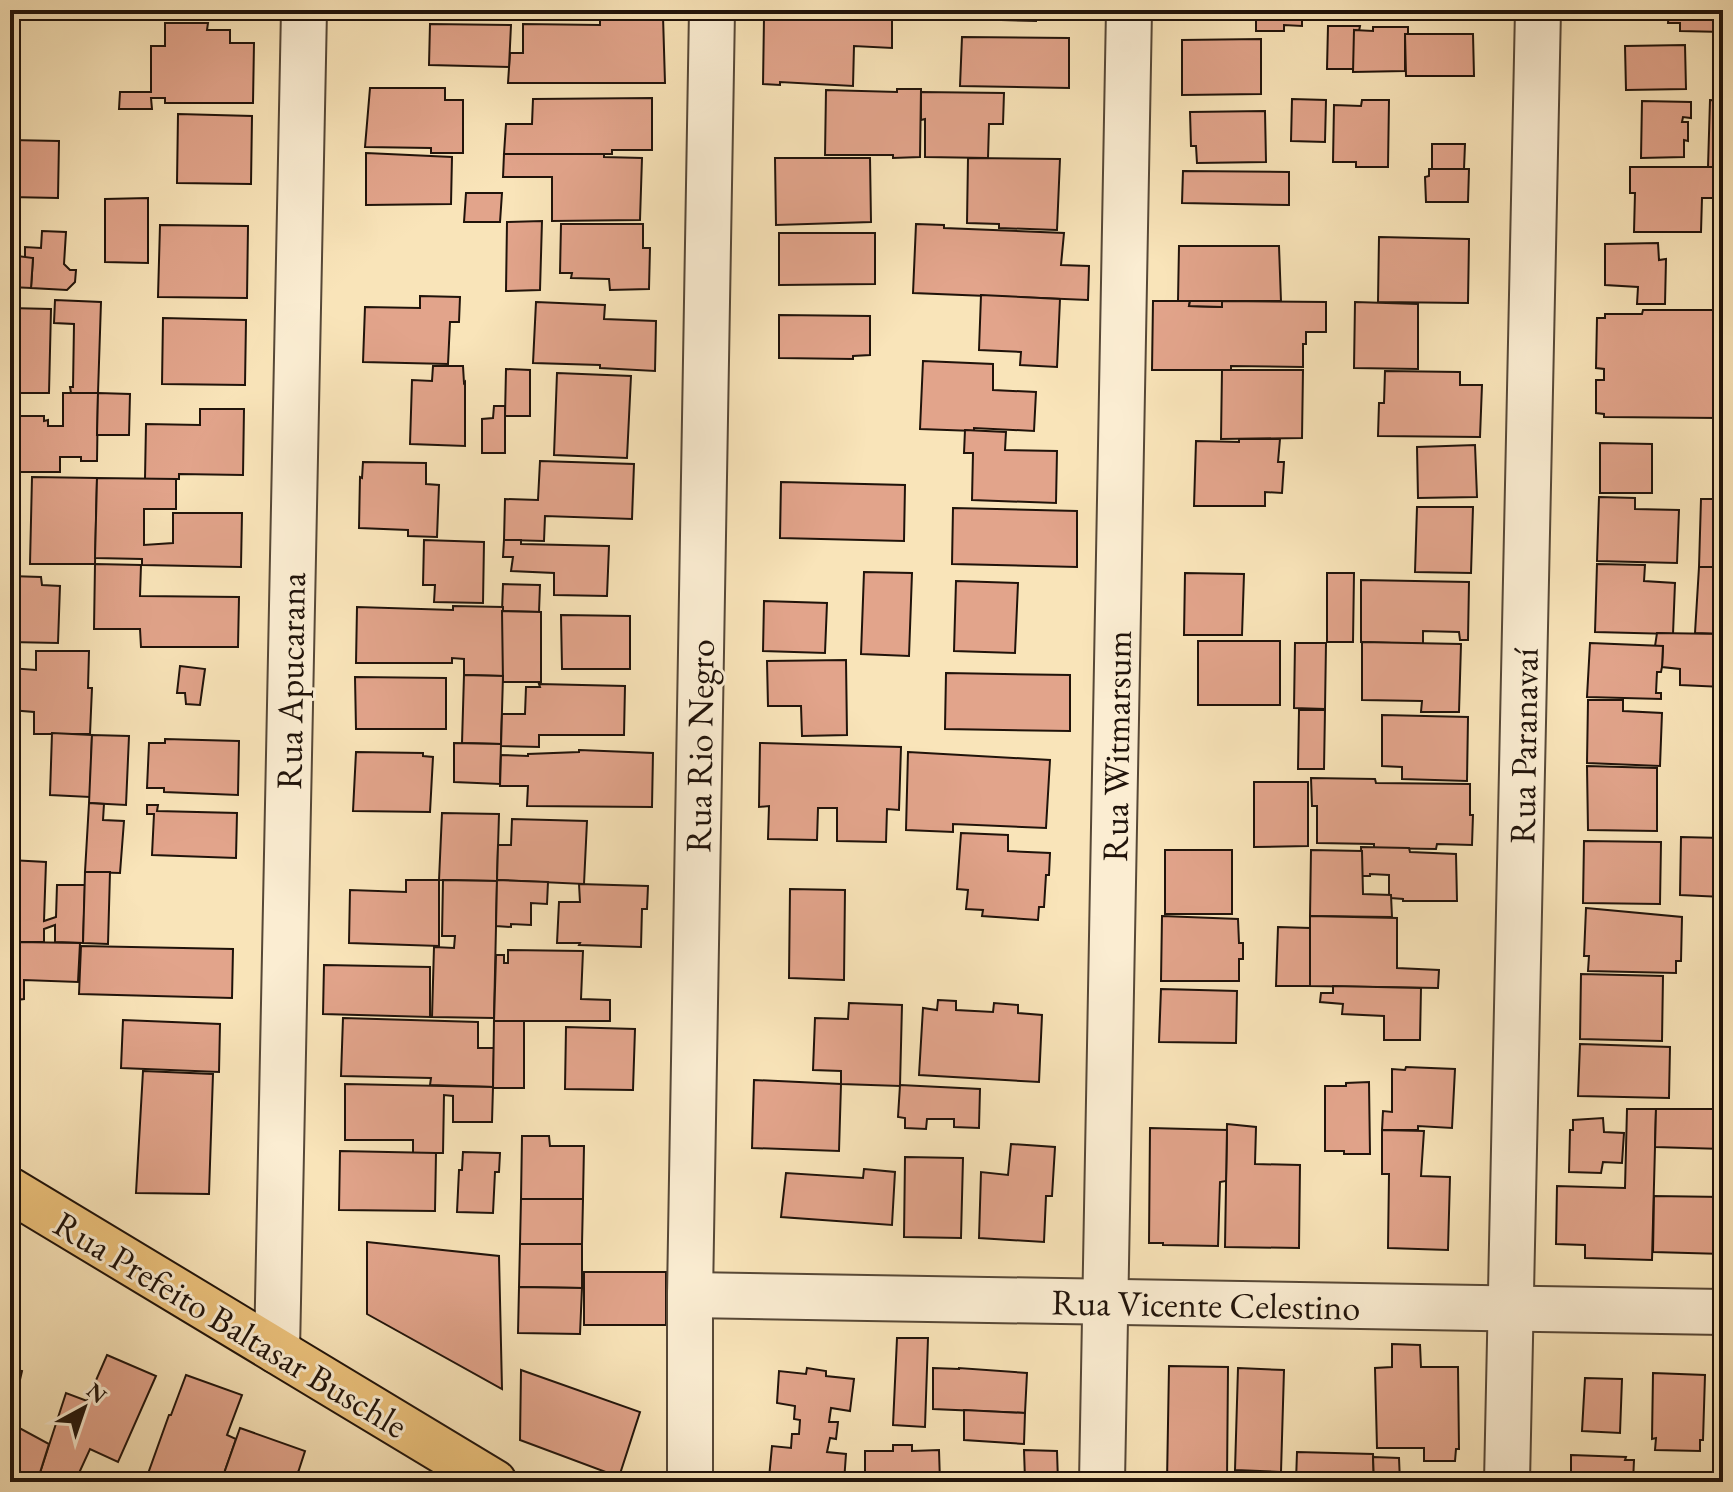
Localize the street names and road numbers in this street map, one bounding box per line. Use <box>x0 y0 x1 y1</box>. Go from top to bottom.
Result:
street label: Rua Apucarana <box>265 571 316 790</box>
street label: Rua Witmarsum <box>1091 630 1142 862</box>
street label: Rua Rio Negro <box>674 639 725 853</box>
street label: Rua Paranavaí <box>1498 647 1549 844</box>
street label: Rua Prefeito Baltasar Buschle <box>45 1200 416 1449</box>
street label: Rua Vicente Celestino <box>1051 1278 1361 1331</box>

